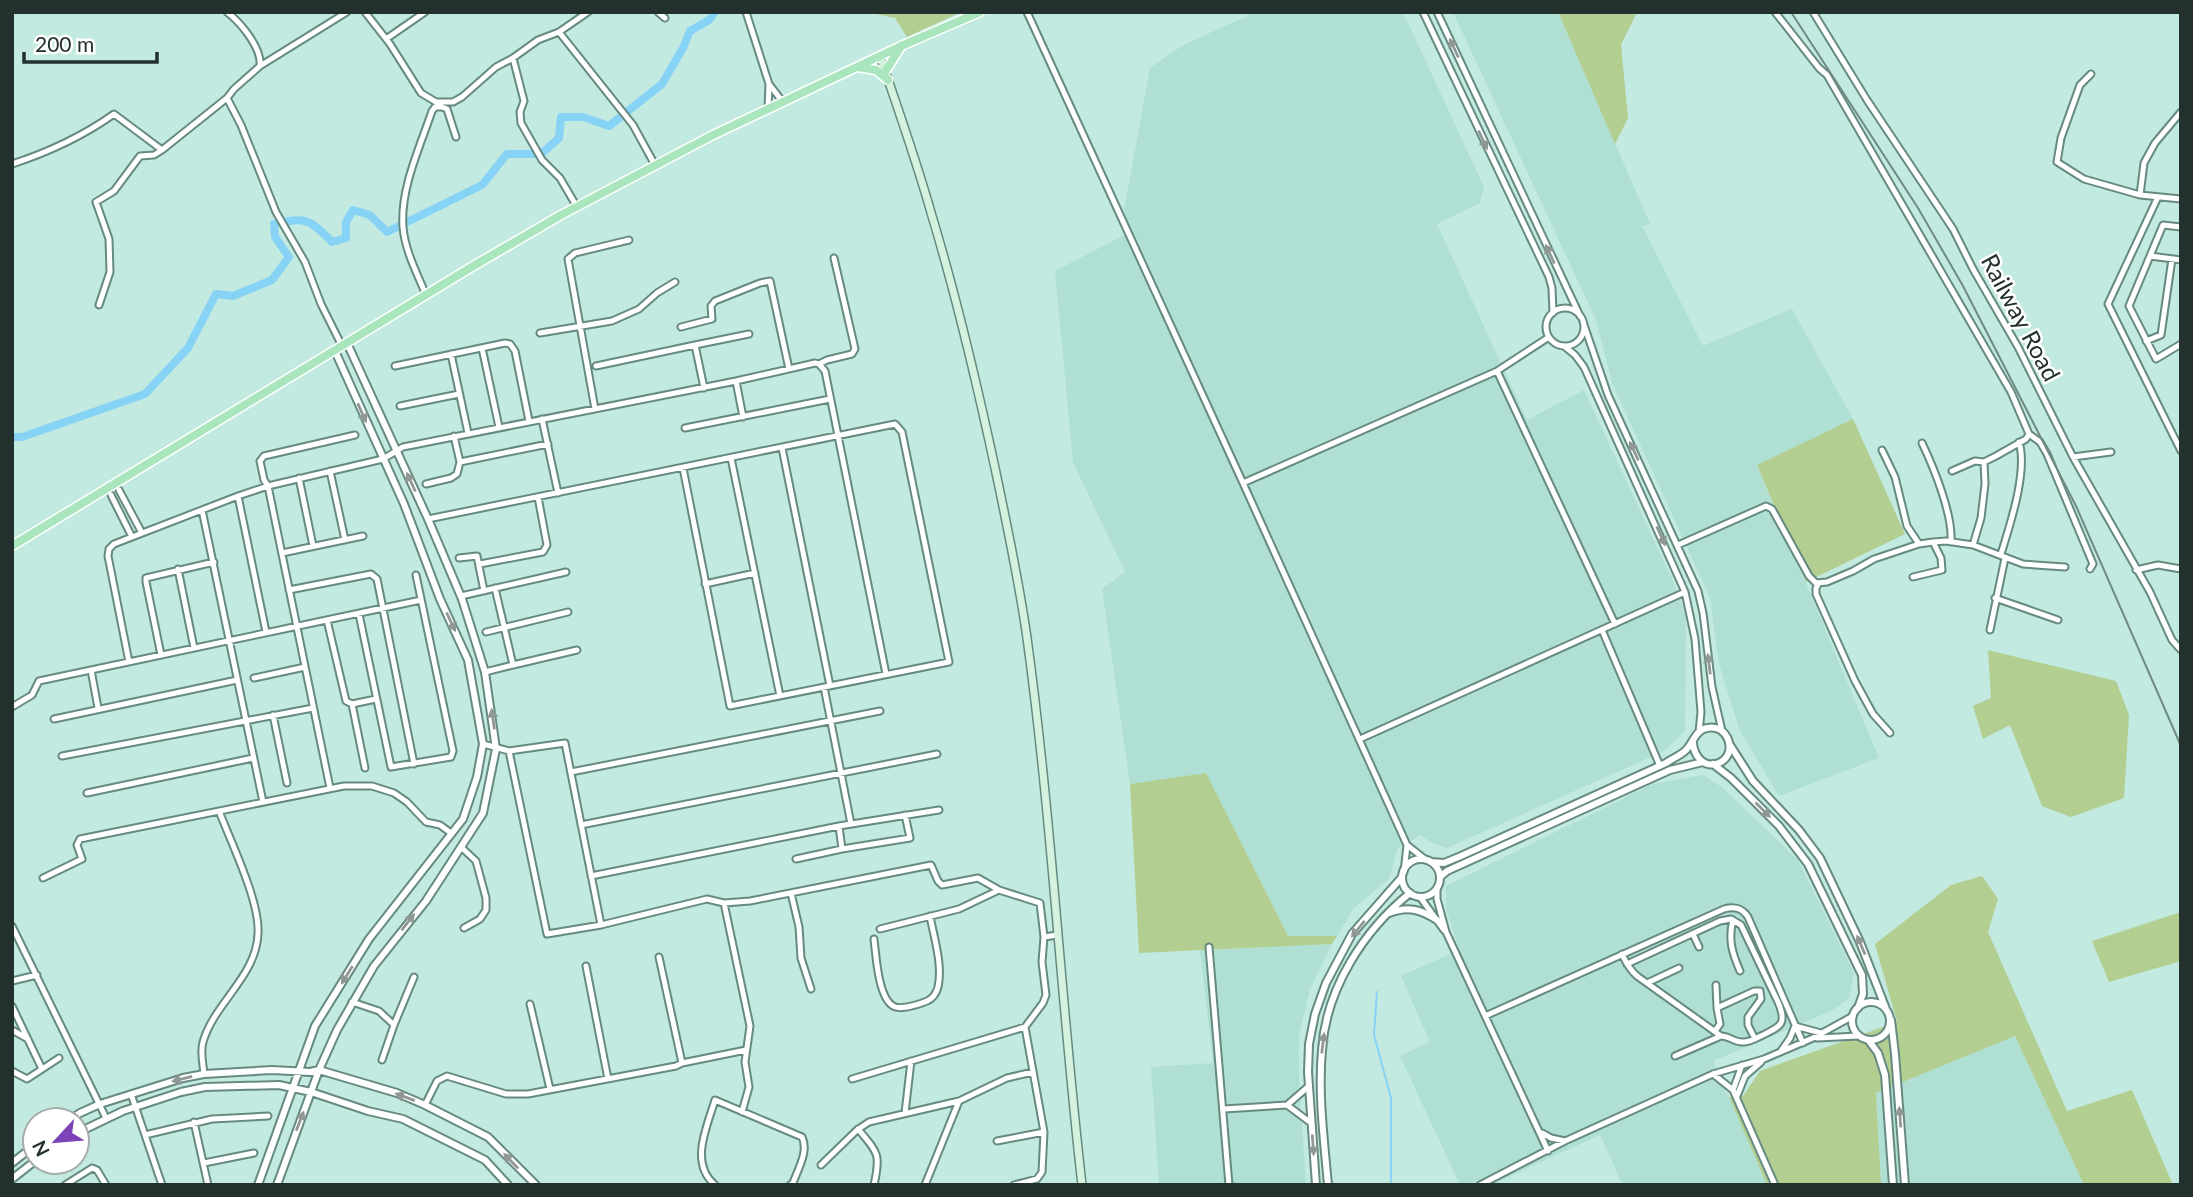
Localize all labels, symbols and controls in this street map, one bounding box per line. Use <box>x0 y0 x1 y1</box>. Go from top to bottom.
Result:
scale bar <box>24 21 158 65</box>
text: 200 m <box>35 31 94 56</box>
one-way arrow <box>1448 38 1459 59</box>
one-way arrow <box>1478 130 1489 150</box>
one-way arrow <box>1544 244 1555 265</box>
street label: Railway Road <box>1976 249 2067 386</box>
one-way arrow <box>356 403 368 423</box>
one-way arrow <box>1628 441 1639 462</box>
one-way arrow <box>405 472 417 492</box>
one-way arrow <box>1656 526 1667 547</box>
one-way arrow <box>446 612 457 633</box>
one-way arrow <box>1703 653 1714 675</box>
one-way arrow <box>487 708 498 730</box>
one-way arrow <box>1755 802 1771 818</box>
one-way arrow <box>401 913 415 931</box>
one-way arrow <box>1350 919 1365 937</box>
one-way arrow <box>1855 935 1867 955</box>
one-way arrow <box>340 965 353 984</box>
one-way arrow <box>1317 1032 1328 1054</box>
one-way arrow <box>171 1074 193 1085</box>
one-way arrow <box>394 1091 415 1102</box>
one-way arrow <box>1894 1105 1905 1127</box>
north arrow <box>21 1106 91 1176</box>
one-way arrow <box>295 1110 306 1131</box>
one-way arrow <box>1307 1134 1318 1156</box>
text: N <box>27 1137 54 1160</box>
one-way arrow <box>503 1153 520 1170</box>

